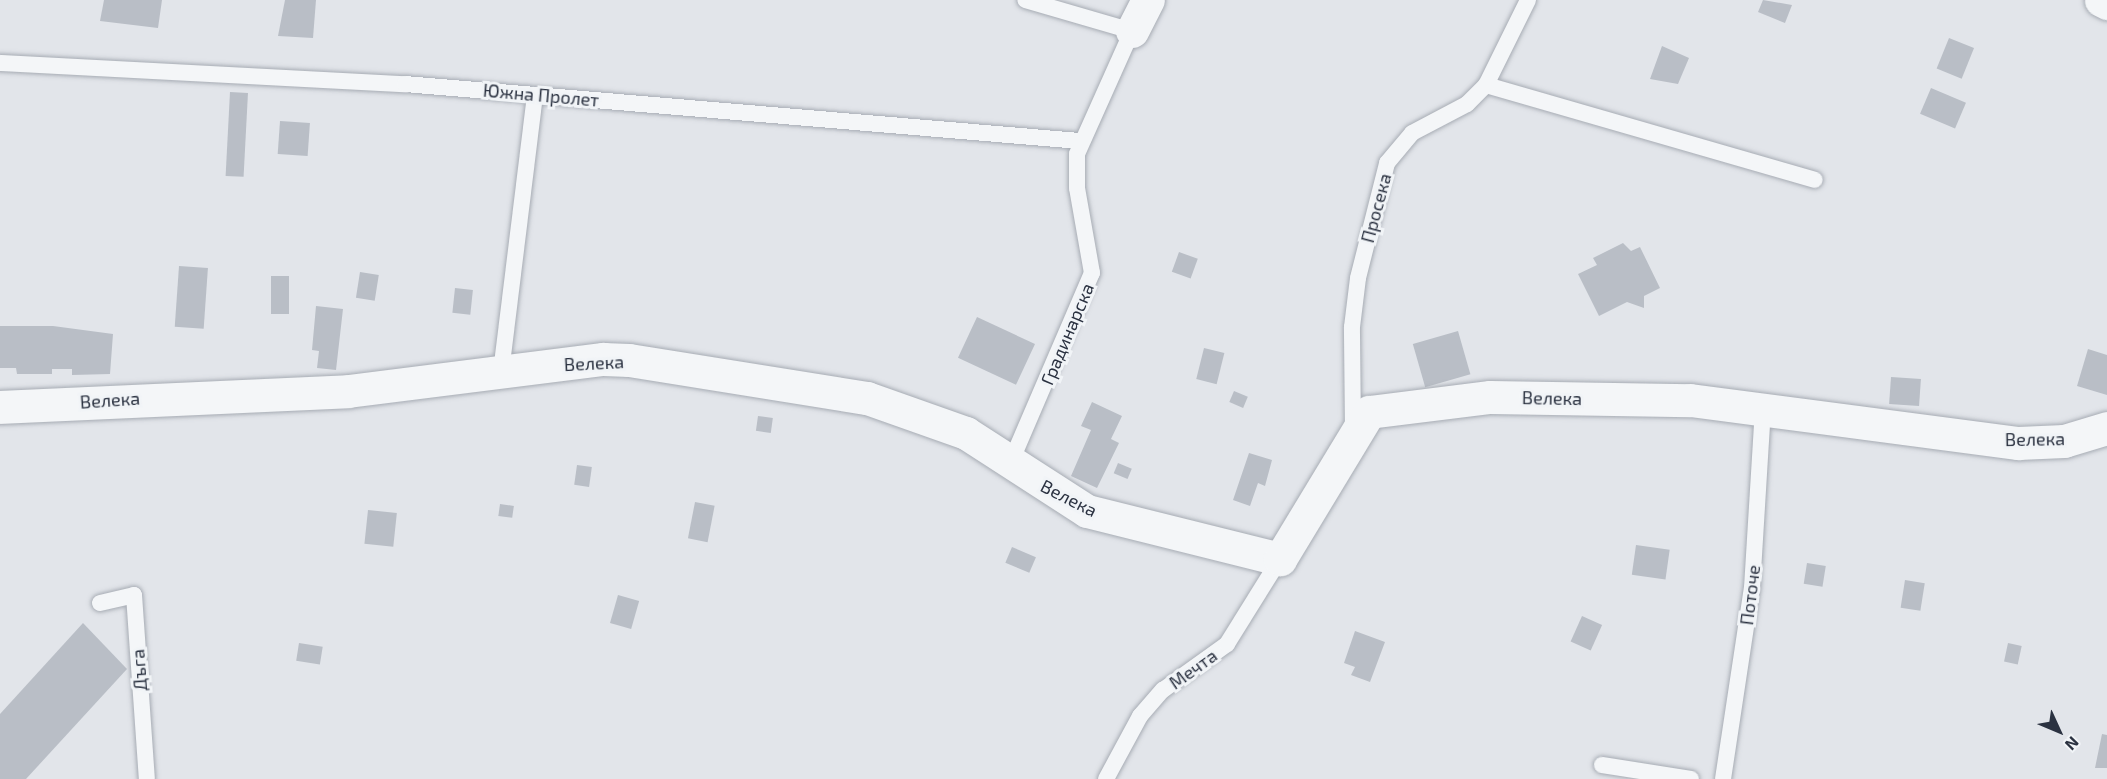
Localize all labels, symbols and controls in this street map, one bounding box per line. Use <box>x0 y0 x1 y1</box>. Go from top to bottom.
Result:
street label: Южна Пролет <box>482 79 600 111</box>
street label: Просека <box>1356 171 1396 245</box>
street label: Градинарска <box>1036 280 1098 388</box>
street label: Велека <box>563 351 625 375</box>
street label: Велека <box>79 387 141 413</box>
street label: Велека <box>1522 387 1582 409</box>
street label: Велека <box>2005 428 2065 450</box>
street label: Велека <box>1037 475 1101 521</box>
street label: Поточе <box>1736 564 1764 626</box>
street label: Мечта <box>1165 644 1221 694</box>
street label: Дъга <box>127 648 151 692</box>
north arrow <box>2029 701 2089 761</box>
text: N <box>2061 733 2083 755</box>

